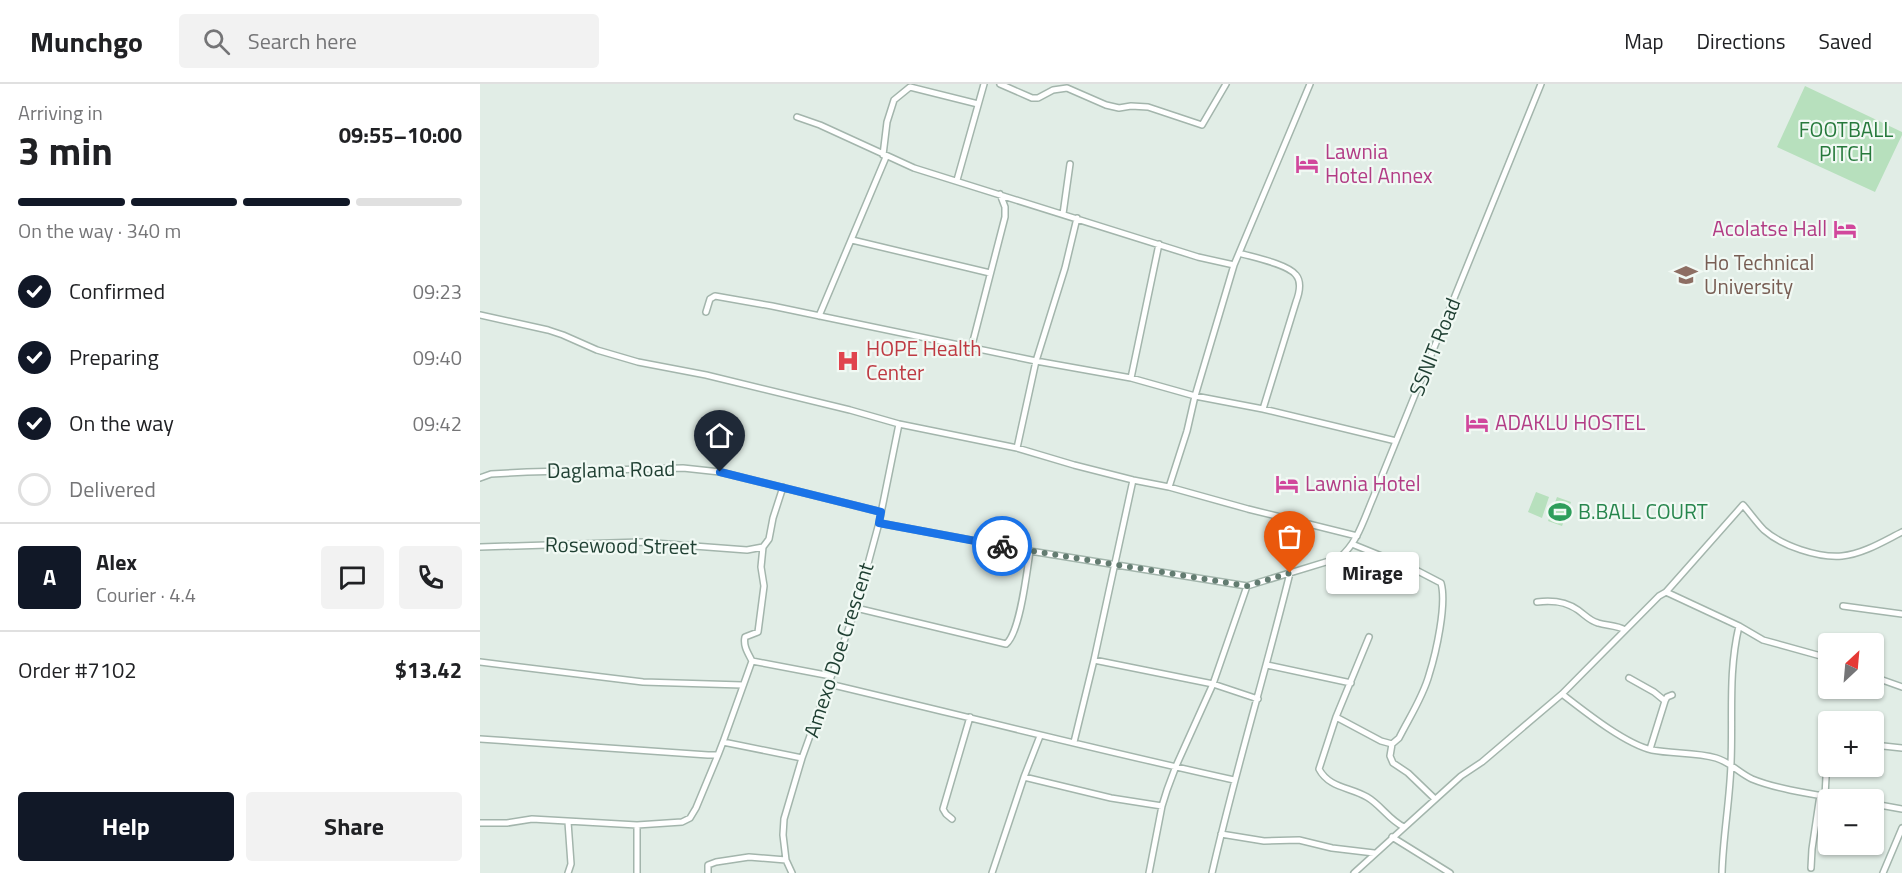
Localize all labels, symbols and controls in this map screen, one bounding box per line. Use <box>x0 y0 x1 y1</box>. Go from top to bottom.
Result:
search box <box>179 14 599 68</box>
text: Munchgo <box>30 20 143 63</box>
text: Search here <box>248 24 357 58</box>
icon: search <box>200 25 233 58</box>
text: Map <box>1624 25 1664 57</box>
text: Directions <box>1697 25 1786 57</box>
text: Saved <box>1819 25 1872 57</box>
text: Arriving in <box>18 97 103 128</box>
park label: FOOTBALL PITCH <box>1799 113 1893 169</box>
text: 09:55–10:00 <box>339 118 462 152</box>
text: 3 min <box>18 121 113 180</box>
place label: Lawnia Hotel Annex <box>1325 135 1433 191</box>
hotel icon: Lawnia Hotel Annex <box>1294 151 1320 177</box>
place label: Acolatse Hall <box>1712 212 1827 244</box>
text: On the way · 340 m <box>18 215 181 246</box>
hotel icon: Acolatse Hall <box>1832 216 1858 242</box>
place label: Ho Technical University <box>1704 246 1814 302</box>
school or university icon: Ho Technical University <box>1673 262 1699 288</box>
text: Confirmed <box>69 274 165 308</box>
icon: check <box>18 275 51 308</box>
text: 09:23 <box>413 276 462 307</box>
street label: SSNIT Road <box>1400 293 1468 400</box>
place label: HOPE Health Center <box>866 332 981 388</box>
text: Preparing <box>69 340 159 374</box>
icon: check <box>18 341 51 374</box>
text: 09:40 <box>413 342 462 373</box>
hospital icon: HOPE Health Center <box>835 348 861 374</box>
text: On the way <box>69 406 174 440</box>
place label: ADAKLU HOSTEL <box>1495 406 1645 438</box>
icon: check <box>18 407 51 440</box>
text: 09:42 <box>413 408 462 439</box>
pin <box>694 410 745 472</box>
hotel icon: ADAKLU HOSTEL <box>1464 410 1490 436</box>
icon: home <box>703 419 736 452</box>
street label: Daglama Road <box>547 452 675 486</box>
place label: Lawnia Hotel <box>1305 467 1421 499</box>
hotel icon: Lawnia Hotel <box>1274 471 1300 497</box>
text: Delivered <box>69 472 156 506</box>
place label: B.BALL COURT <box>1578 495 1708 527</box>
sports icon: B.BALL COURT <box>1547 499 1573 525</box>
pin <box>1264 511 1315 573</box>
courier <box>972 516 1032 576</box>
icon: bag <box>1273 520 1306 553</box>
street label: Rosewood Street <box>545 528 698 562</box>
icon: bike <box>986 530 1019 563</box>
text: Alex <box>96 545 137 579</box>
button: chat <box>321 546 384 609</box>
button: phone <box>399 546 462 609</box>
callout: Mirage <box>1326 552 1419 594</box>
street label: Amexo Doe Crescent <box>795 557 882 741</box>
text: Mirage <box>1342 557 1403 588</box>
text: A <box>43 560 56 594</box>
text: Courier · 4.4 <box>96 579 196 610</box>
north arrow <box>1818 633 1884 699</box>
map controls <box>1818 633 1884 855</box>
text: Order #7102 <box>18 653 137 687</box>
text: $13.42 <box>395 653 462 687</box>
button: + <box>1818 711 1884 777</box>
button: − <box>1818 789 1884 855</box>
button: Help <box>18 792 234 861</box>
button: Share <box>246 792 462 861</box>

